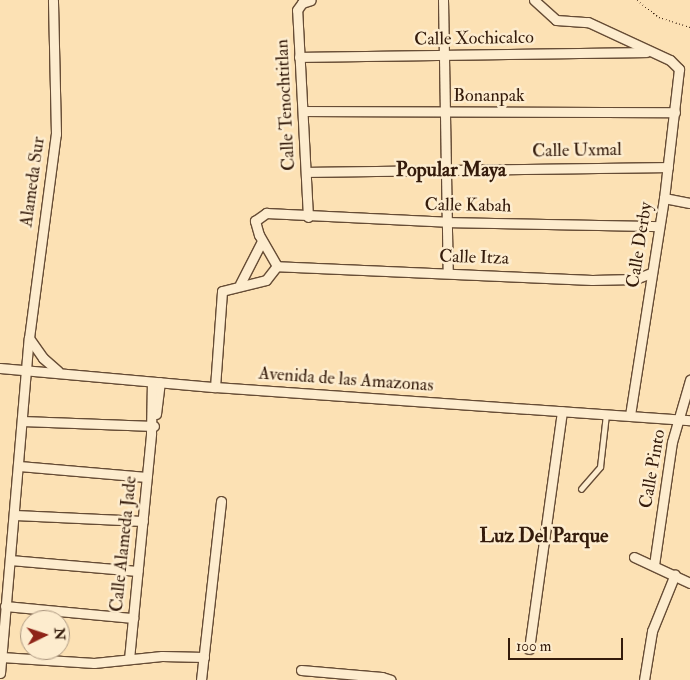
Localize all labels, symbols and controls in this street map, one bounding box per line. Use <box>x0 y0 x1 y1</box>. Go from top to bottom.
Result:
street label: Calle Xochicalco <box>414 27 534 51</box>
street label: Calle Tenochtitlan <box>272 39 300 171</box>
street label: Bonanpak <box>453 85 525 107</box>
street label: Alameda Sur <box>16 135 50 229</box>
street label: Calle Uxmal <box>532 139 622 163</box>
district label: Popular Maya <box>396 157 506 181</box>
street label: Calle Kabah <box>425 194 511 218</box>
street label: Calle Derby <box>623 201 657 289</box>
street label: Calle Itza <box>439 246 509 270</box>
street label: Avenida de las Amazonas <box>258 363 434 397</box>
street label: Calle Pinto <box>635 428 671 510</box>
street label: Calle Alameda Jade <box>106 475 142 613</box>
district label: Luz Del Parque <box>480 523 608 547</box>
north arrow <box>20 610 70 660</box>
text: N <box>51 627 68 641</box>
scale bar <box>510 628 625 660</box>
text: 100 m <box>516 637 551 656</box>

